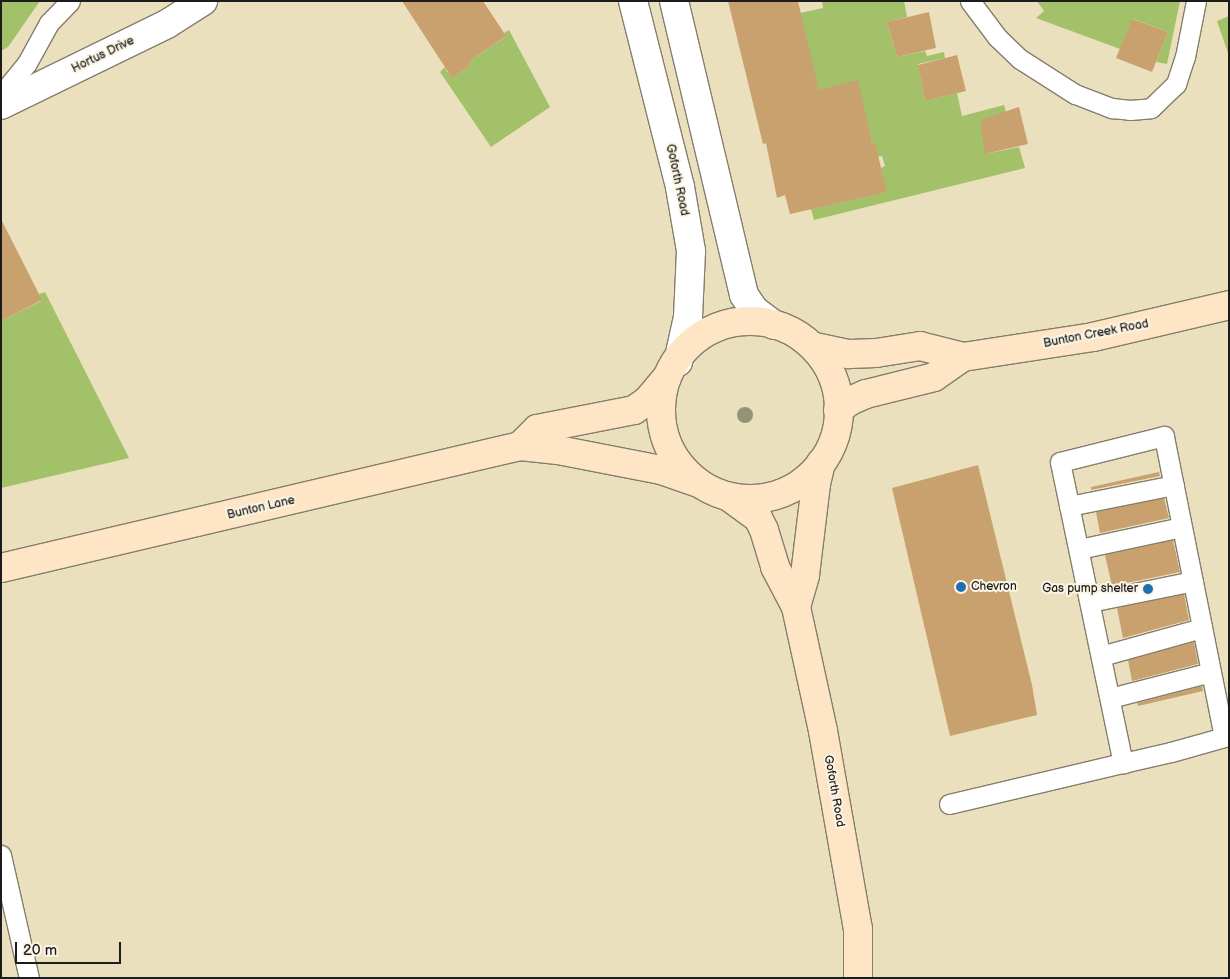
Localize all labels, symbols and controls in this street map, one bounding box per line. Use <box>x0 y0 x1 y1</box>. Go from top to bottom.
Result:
street label: Hortus Drive <box>69 34 137 76</box>
street label: Goforth Road <box>662 143 692 217</box>
street label: Bunton Creek Road <box>1042 317 1150 351</box>
street label: Bunton Lane <box>226 493 296 523</box>
place label: Chevron <box>971 580 1017 594</box>
marker: Chevron <box>955 581 967 593</box>
place label: Gas pump shelter <box>1042 582 1138 596</box>
marker: Gas pump shelter <box>1142 583 1154 595</box>
street label: Goforth Road <box>821 754 847 828</box>
scale bar <box>18 932 124 964</box>
text: 20 m <box>23 941 57 960</box>

